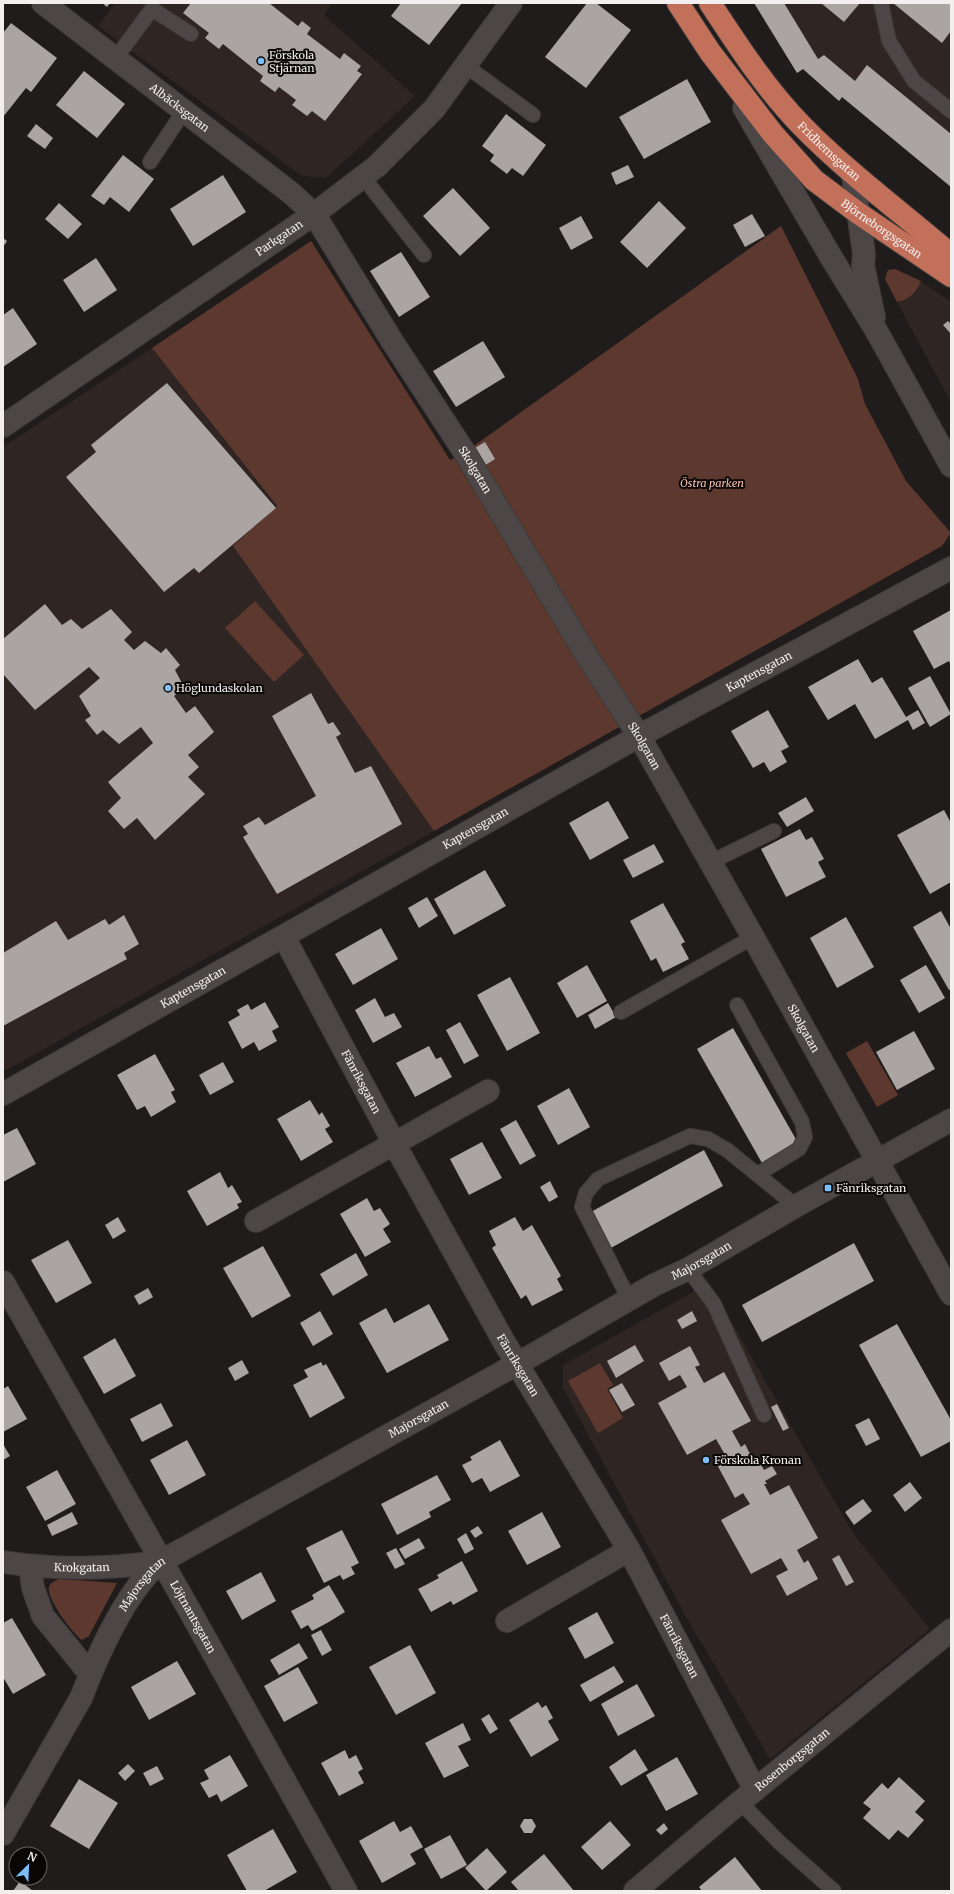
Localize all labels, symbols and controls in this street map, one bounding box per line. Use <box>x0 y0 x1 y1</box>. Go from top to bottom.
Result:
place label: Förskola Stjärnan <box>269 48 315 75</box>
marker: Förskola Stjärnan <box>256 56 266 66</box>
street label: Albäcksgatan <box>146 80 213 135</box>
street label: Fridhemsgatan <box>795 119 864 184</box>
street label: Björneborgsgatan <box>839 196 925 262</box>
street label: Parkgatan <box>253 216 306 259</box>
street label: Skolgatan <box>455 444 495 497</box>
park label: Östra parken <box>680 476 744 490</box>
street label: Kaptensgatan <box>723 648 795 695</box>
place label: Höglundaskolan <box>176 681 263 695</box>
marker: Höglundaskolan <box>163 683 173 693</box>
street label: Skolgatan <box>625 720 664 773</box>
street label: Kaptensgatan <box>440 804 511 852</box>
street label: Kaptensgatan <box>158 963 229 1011</box>
street label: Skolgatan <box>785 1002 823 1055</box>
street label: Fänriksgatan <box>338 1047 384 1117</box>
place label: Fänriksgatan <box>836 1181 907 1195</box>
marker: Fänriksgatan <box>823 1183 833 1193</box>
street label: Majorsgatan <box>669 1238 734 1283</box>
street label: Fänriksgatan <box>494 1331 542 1400</box>
street label: Majorsgatan <box>386 1396 452 1441</box>
place label: Förskola Kronan <box>714 1453 802 1467</box>
marker: Förskola Kronan <box>701 1455 711 1465</box>
street label: Majorsgatan <box>116 1553 168 1614</box>
street label: Krokgatan <box>54 1560 111 1575</box>
street label: Löjtnantsgatan <box>167 1578 219 1656</box>
street label: Fänriksgatan <box>657 1612 702 1681</box>
street label: Rosenborgsgatan <box>752 1724 833 1794</box>
north arrow <box>8 1846 48 1886</box>
text: N <box>25 1849 39 1865</box>

